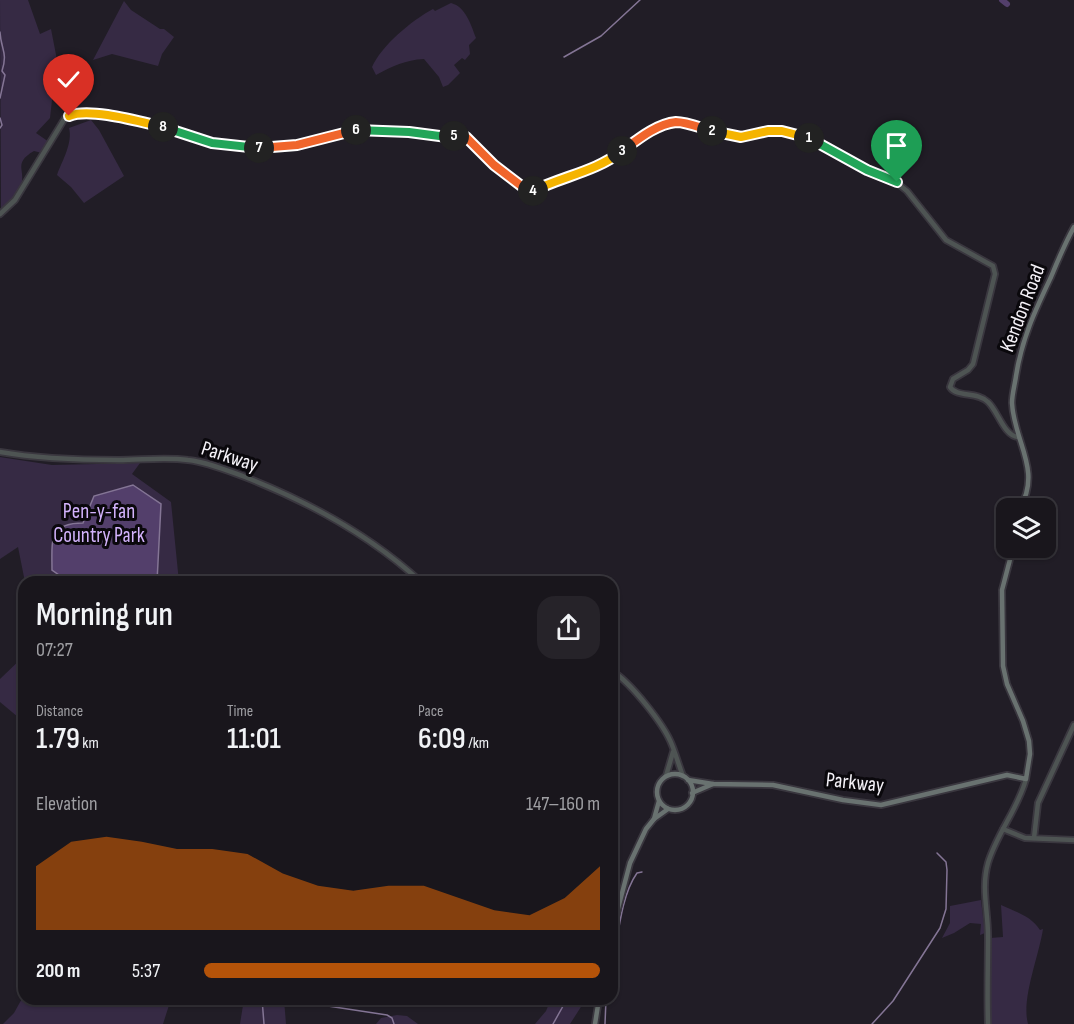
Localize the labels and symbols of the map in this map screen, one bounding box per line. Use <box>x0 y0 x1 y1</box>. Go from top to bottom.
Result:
pin <box>43 54 94 116</box>
pin: 8 <box>148 112 178 142</box>
pin: 6 <box>341 115 371 145</box>
pin: 2 <box>697 116 727 146</box>
pin <box>871 120 922 182</box>
pin: 5 <box>439 121 469 151</box>
pin: 1 <box>794 123 824 153</box>
pin: 7 <box>244 133 274 163</box>
pin: 3 <box>607 136 637 166</box>
pin: 4 <box>518 176 548 206</box>
street label: Kendon Road <box>994 261 1051 355</box>
street label: Parkway <box>198 436 261 477</box>
park label: Pen-y-fan Country Park <box>53 499 145 548</box>
street label: Parkway <box>825 767 885 798</box>

